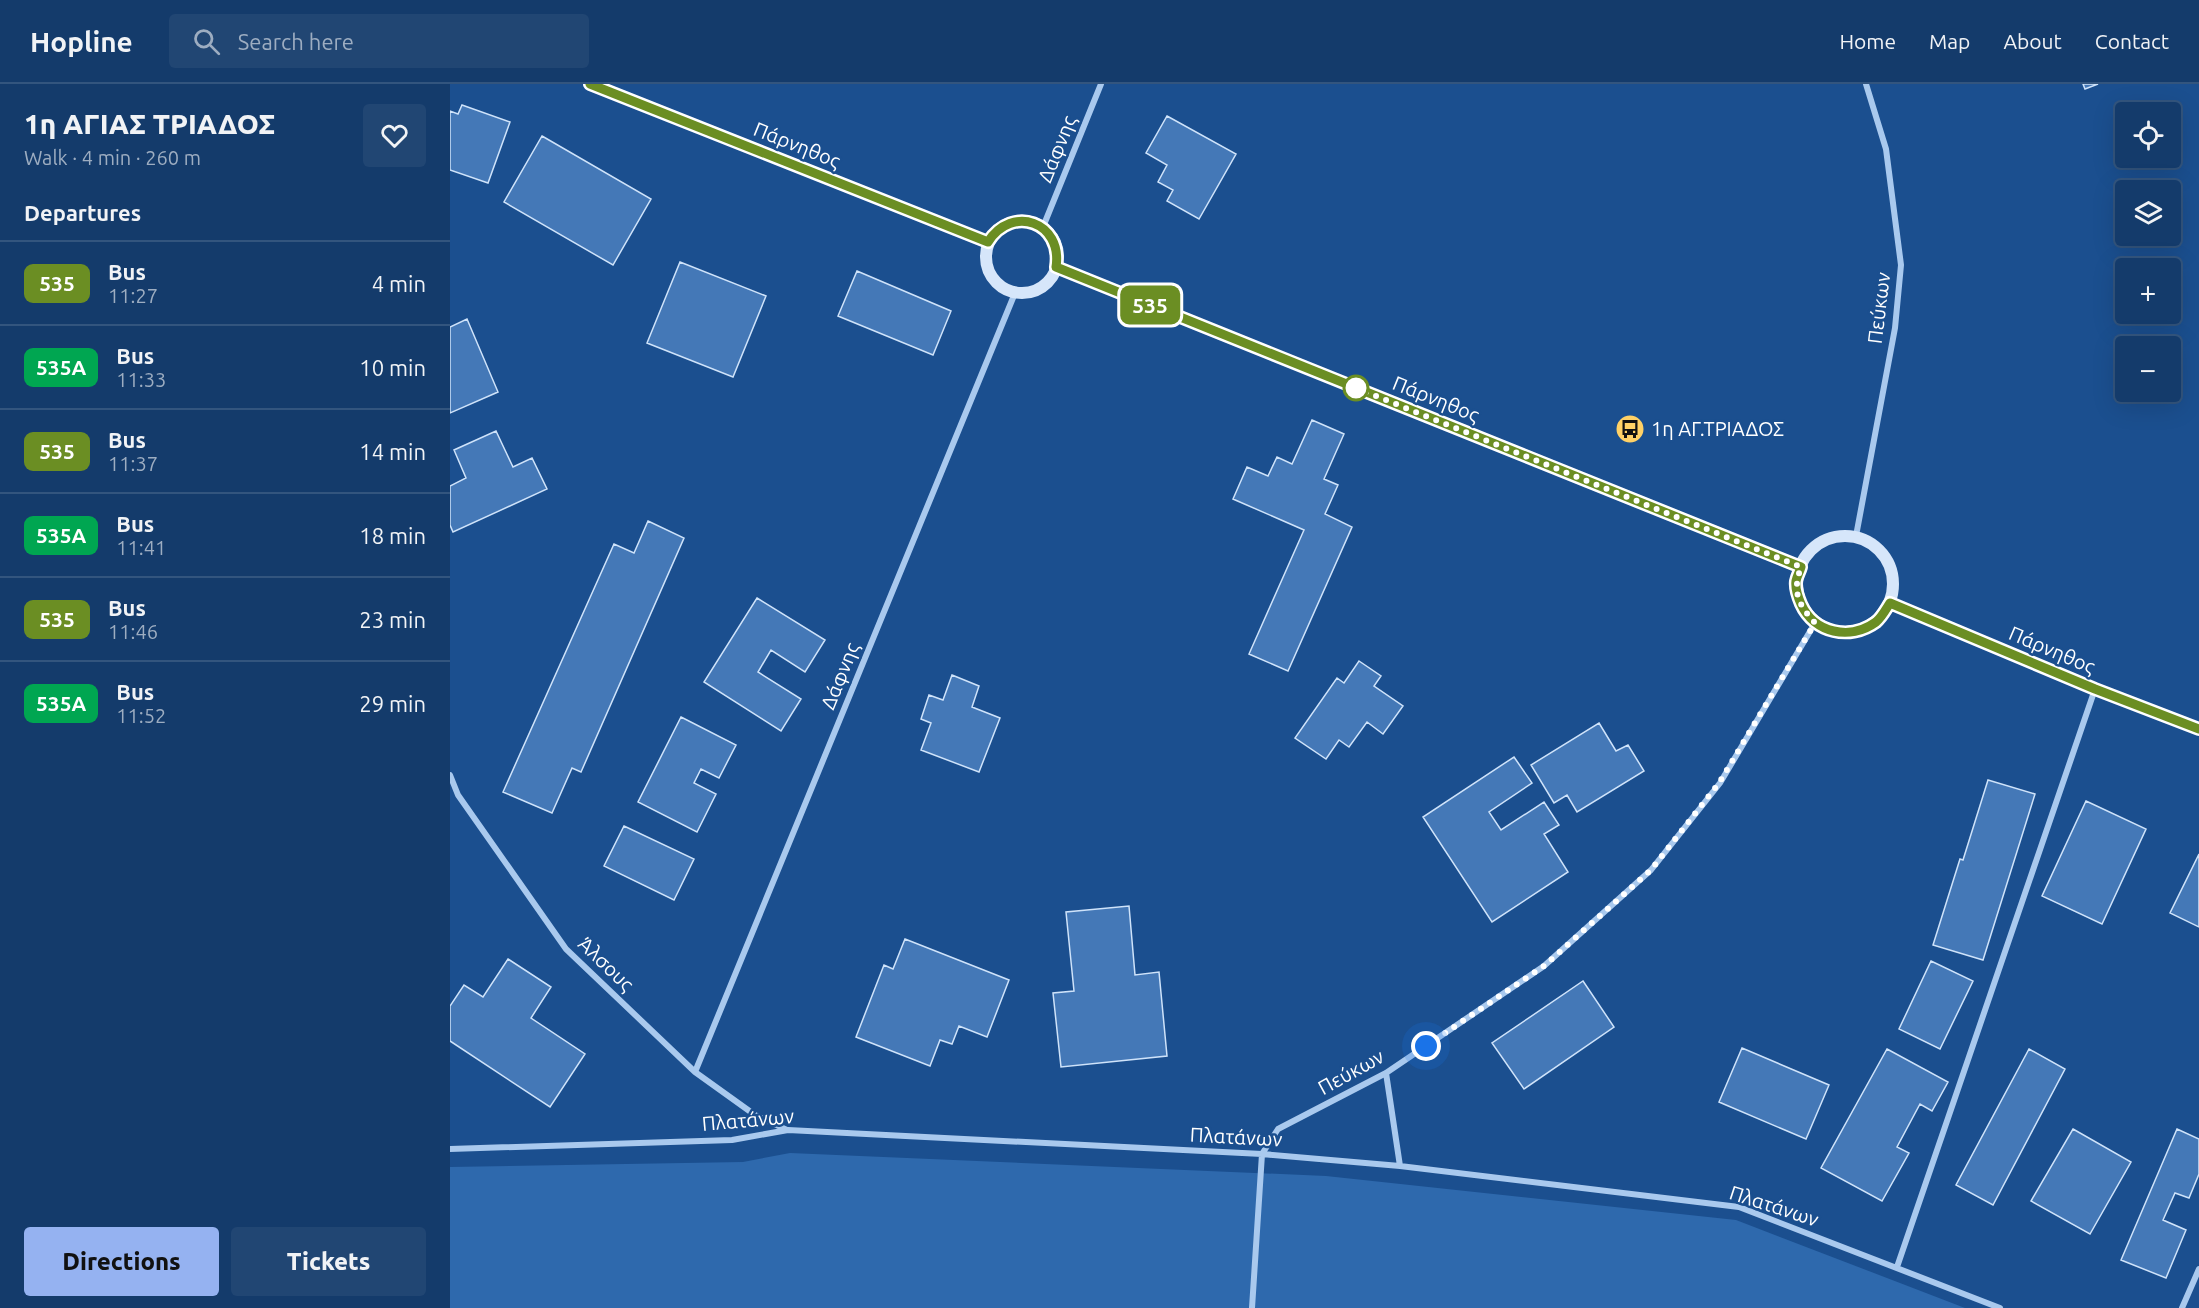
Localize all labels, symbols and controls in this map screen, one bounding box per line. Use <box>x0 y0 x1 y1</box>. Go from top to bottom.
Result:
search box <box>169 14 589 68</box>
icon: search <box>190 25 223 58</box>
text: Hopline <box>30 26 133 57</box>
text: Search here <box>238 29 354 54</box>
text: Home <box>1839 29 1896 53</box>
text: Map <box>1929 29 1970 53</box>
text: About <box>2003 29 2062 53</box>
text: Contact <box>2095 29 2169 53</box>
map controls <box>2115 102 2181 402</box>
button: locate <box>2115 102 2181 168</box>
button: heart <box>363 104 426 167</box>
text: 1η ΑΓΙΑΣ ΤΡΙΑΔΟΣ <box>24 108 275 139</box>
street label: Δάφνης <box>1033 112 1080 186</box>
street label: Πάρνηθος <box>751 117 844 172</box>
text: Walk · 4 min · 260 m <box>24 146 201 169</box>
button: layers <box>2115 180 2181 246</box>
text: Departures <box>24 200 141 225</box>
button: + <box>2115 258 2181 324</box>
text: Bus <box>108 259 146 284</box>
text: 535 <box>39 271 75 295</box>
text: 4 min <box>372 271 426 296</box>
street label: Πεύκων <box>1863 271 1894 345</box>
text: 11:27 <box>108 284 158 307</box>
line badge: 535 <box>1116 286 1184 324</box>
text: 535 <box>1132 293 1168 317</box>
button: − <box>2115 336 2181 402</box>
text: Bus <box>116 343 154 368</box>
text: 535A <box>36 355 86 379</box>
text: 10 min <box>359 355 426 380</box>
text: 11:33 <box>116 368 166 391</box>
street label: Πάρνηθος <box>1390 371 1483 426</box>
unlabelled marker <box>1343 375 1369 401</box>
bus stop icon: 1η ΑΓ.ΤΡΙΑΔΟΣ <box>1614 413 1646 445</box>
place label: 1η ΑΓ.ΤΡΙΑΔΟΣ <box>1651 417 1784 440</box>
text: Bus <box>108 427 146 452</box>
text: 535 <box>39 439 75 463</box>
text: 14 min <box>359 439 426 464</box>
text: 11:37 <box>108 452 158 475</box>
text: Bus <box>116 511 154 536</box>
text: 535A <box>36 523 86 547</box>
text: 18 min <box>359 523 426 548</box>
text: 11:41 <box>116 536 166 559</box>
text: Bus <box>108 595 146 620</box>
text: 535 <box>39 607 75 631</box>
text: 23 min <box>359 607 426 632</box>
text: 11:46 <box>108 620 158 643</box>
street label: Πάρνηθος <box>2006 621 2099 678</box>
street label: Δάφνης <box>816 639 863 713</box>
text: Bus <box>116 679 154 704</box>
text: 535A <box>36 691 86 715</box>
text: 29 min <box>359 691 426 716</box>
text: 11:52 <box>116 704 166 727</box>
street label: Άλσους <box>574 932 639 995</box>
your location <box>1411 1031 1441 1061</box>
street label: Πεύκων <box>1314 1044 1388 1099</box>
street label: Πλατάνων <box>701 1104 795 1135</box>
street label: Πλατάνων <box>1189 1123 1283 1150</box>
street label: Πλατάνων <box>1727 1180 1822 1231</box>
button: Directions <box>24 1227 219 1296</box>
button: Tickets <box>231 1227 426 1296</box>

